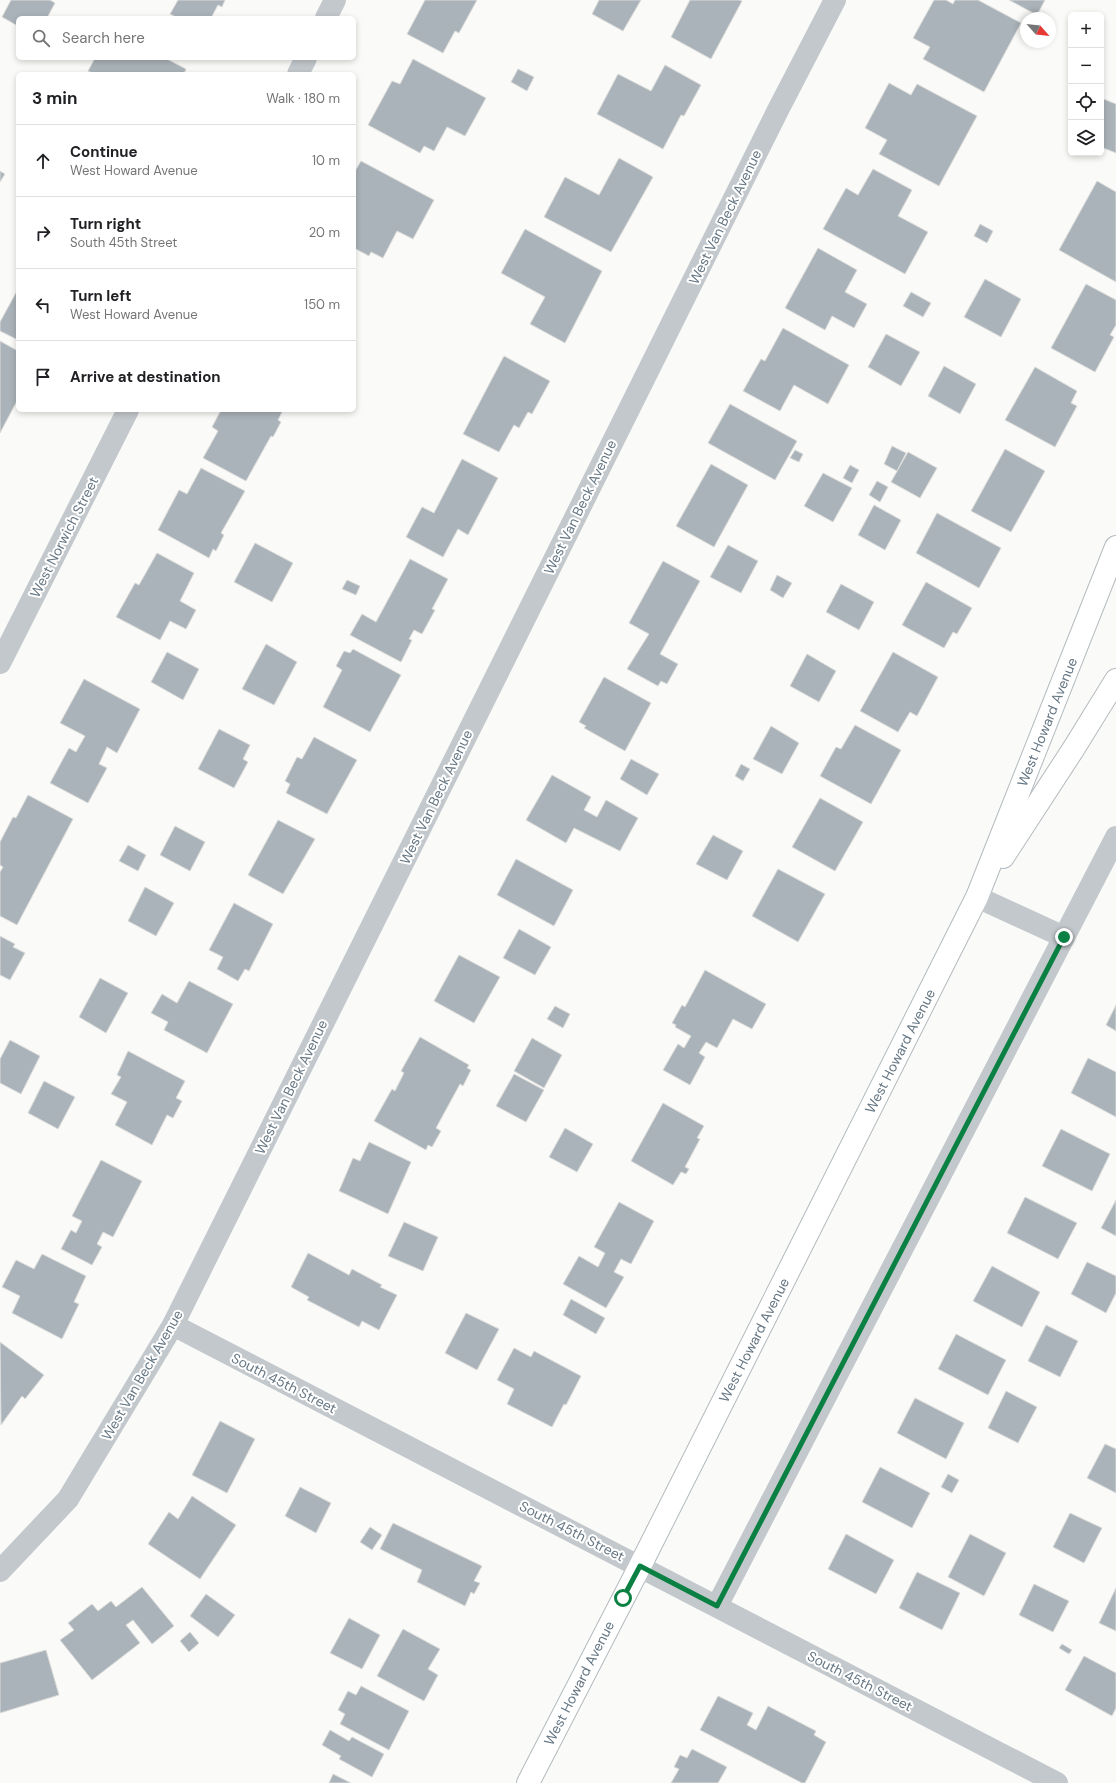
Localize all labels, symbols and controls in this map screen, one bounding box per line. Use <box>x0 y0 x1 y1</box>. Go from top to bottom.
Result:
north arrow <box>1020 12 1056 48</box>
map controls <box>1068 12 1104 156</box>
button: + <box>1068 12 1104 48</box>
search box <box>16 16 356 60</box>
icon: search <box>30 27 52 49</box>
text: Search here <box>62 28 145 48</box>
button: − <box>1068 48 1104 84</box>
button: locate <box>1068 84 1104 120</box>
text: 3 min <box>32 87 77 109</box>
text: Walk · 180 m <box>266 90 340 107</box>
button: layers <box>1068 120 1104 156</box>
text: Continue <box>70 142 138 162</box>
street label: West Van Beck Avenue <box>685 147 765 287</box>
icon: ahead <box>32 150 54 172</box>
text: 10 m <box>312 152 340 169</box>
text: West Howard Avenue <box>70 162 198 179</box>
text: Turn right <box>70 214 141 234</box>
icon: right <box>32 222 54 244</box>
text: 20 m <box>309 224 340 241</box>
text: South 45th Street <box>70 234 177 251</box>
text: Turn left <box>70 286 131 306</box>
icon: left <box>32 294 54 316</box>
text: 150 m <box>304 296 340 313</box>
text: West Howard Avenue <box>70 306 198 323</box>
icon: arrive <box>32 366 54 388</box>
text: Arrive at destination <box>70 367 221 387</box>
street label: West Van Beck Avenue <box>540 437 620 577</box>
street label: West Norwich Street <box>26 473 102 601</box>
street label: West Howard Avenue <box>1013 655 1081 789</box>
street label: West Van Beck Avenue <box>396 727 476 867</box>
route end <box>1055 928 1073 946</box>
street label: West Howard Avenue <box>861 986 939 1116</box>
street label: West Van Beck Avenue <box>251 1017 331 1157</box>
street label: West Howard Avenue <box>715 1275 793 1405</box>
street label: West Van Beck Avenue <box>97 1307 187 1443</box>
street label: South 45th Street <box>228 1349 340 1417</box>
street label: South 45th Street <box>516 1497 628 1565</box>
route start <box>614 1589 632 1607</box>
street label: West Howard Avenue <box>540 1618 618 1748</box>
street label: South 45th Street <box>804 1647 916 1715</box>

